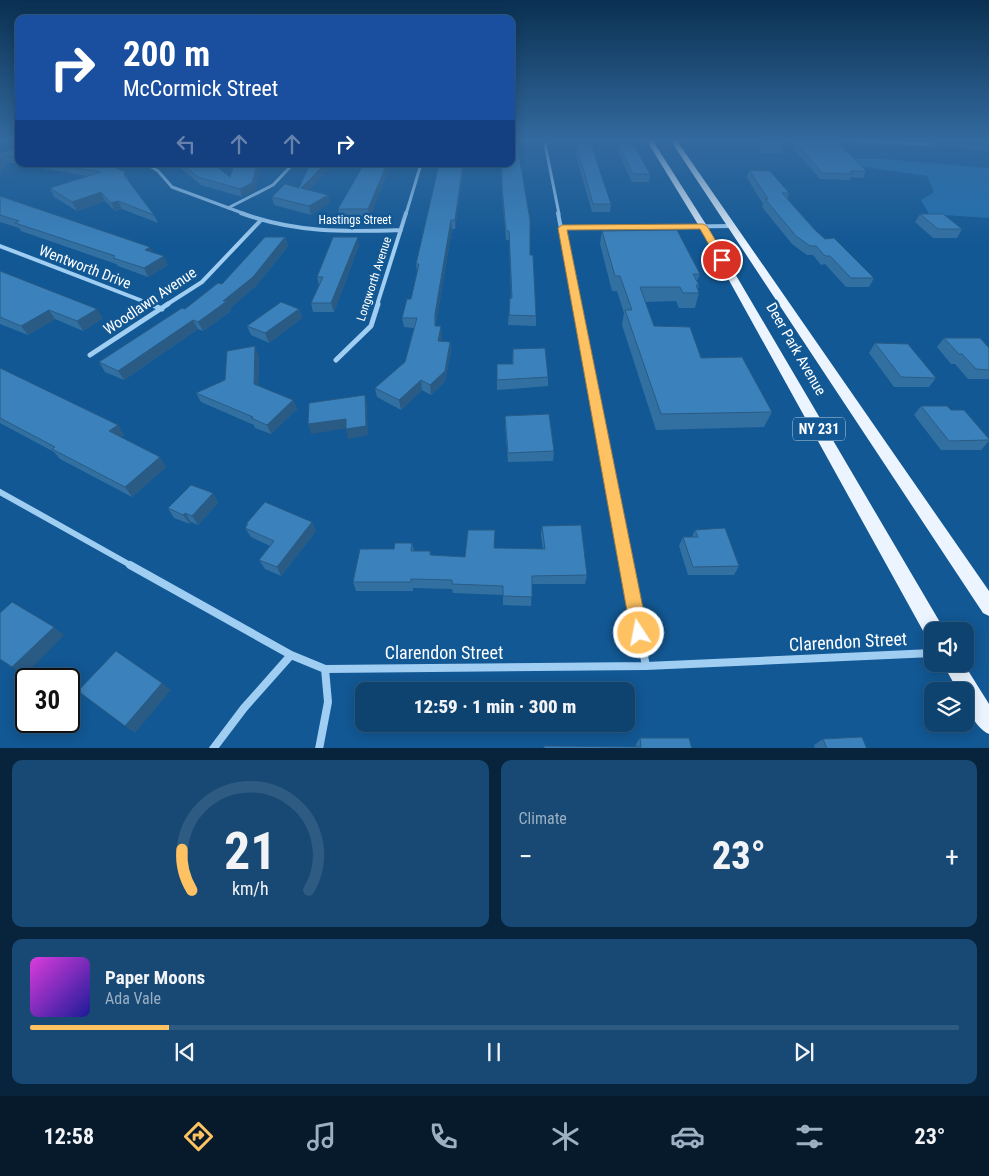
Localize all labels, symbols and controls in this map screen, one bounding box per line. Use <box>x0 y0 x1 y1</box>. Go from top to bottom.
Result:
text: 200 m <box>123 34 210 75</box>
icon: right <box>40 35 105 100</box>
text: McCormick Street <box>123 76 278 101</box>
icon: left <box>172 130 200 158</box>
icon: ahead <box>225 130 253 158</box>
icon: ahead <box>278 130 306 158</box>
icon: right <box>331 130 359 158</box>
street label: Hastings Street <box>318 213 392 227</box>
street label: Longworth Avenue <box>354 235 394 323</box>
pin <box>701 239 743 281</box>
street label: Wentworth Drive <box>36 241 134 293</box>
icon: arrive <box>708 246 736 274</box>
street label: Woodlawn Avenue <box>100 263 200 339</box>
street label: Deer Park Avenue <box>762 299 830 399</box>
road number: NY 231 <box>793 418 845 440</box>
position arrow <box>612 606 664 658</box>
map controls <box>924 622 974 732</box>
button: sound <box>924 622 974 672</box>
street label: Clarendon Street <box>788 628 908 655</box>
street label: Clarendon Street <box>385 642 503 663</box>
speed limit sign: 30 <box>15 668 80 733</box>
button: layers <box>924 682 974 732</box>
text: 12:59 · 1 min · 300 m <box>414 695 576 718</box>
text: Climate <box>519 809 567 828</box>
text: 21 <box>224 821 277 882</box>
text: 23° <box>712 834 766 878</box>
text: − <box>519 840 533 873</box>
text: + <box>945 840 959 873</box>
text: km/h <box>232 878 269 899</box>
text: Paper Moons <box>105 966 205 989</box>
text: Ada Vale <box>105 989 161 1008</box>
icon: previous <box>171 1038 199 1066</box>
icon: pause <box>480 1038 508 1066</box>
icon: next <box>790 1038 818 1066</box>
icon: directions <box>181 1119 216 1154</box>
icon: music <box>304 1119 339 1154</box>
icon: phone <box>426 1119 461 1154</box>
icon: climate <box>548 1119 583 1154</box>
icon: car <box>670 1119 705 1154</box>
icon: filters <box>792 1119 827 1154</box>
text: 12:58 <box>44 1124 94 1149</box>
text: 23° <box>915 1124 945 1149</box>

